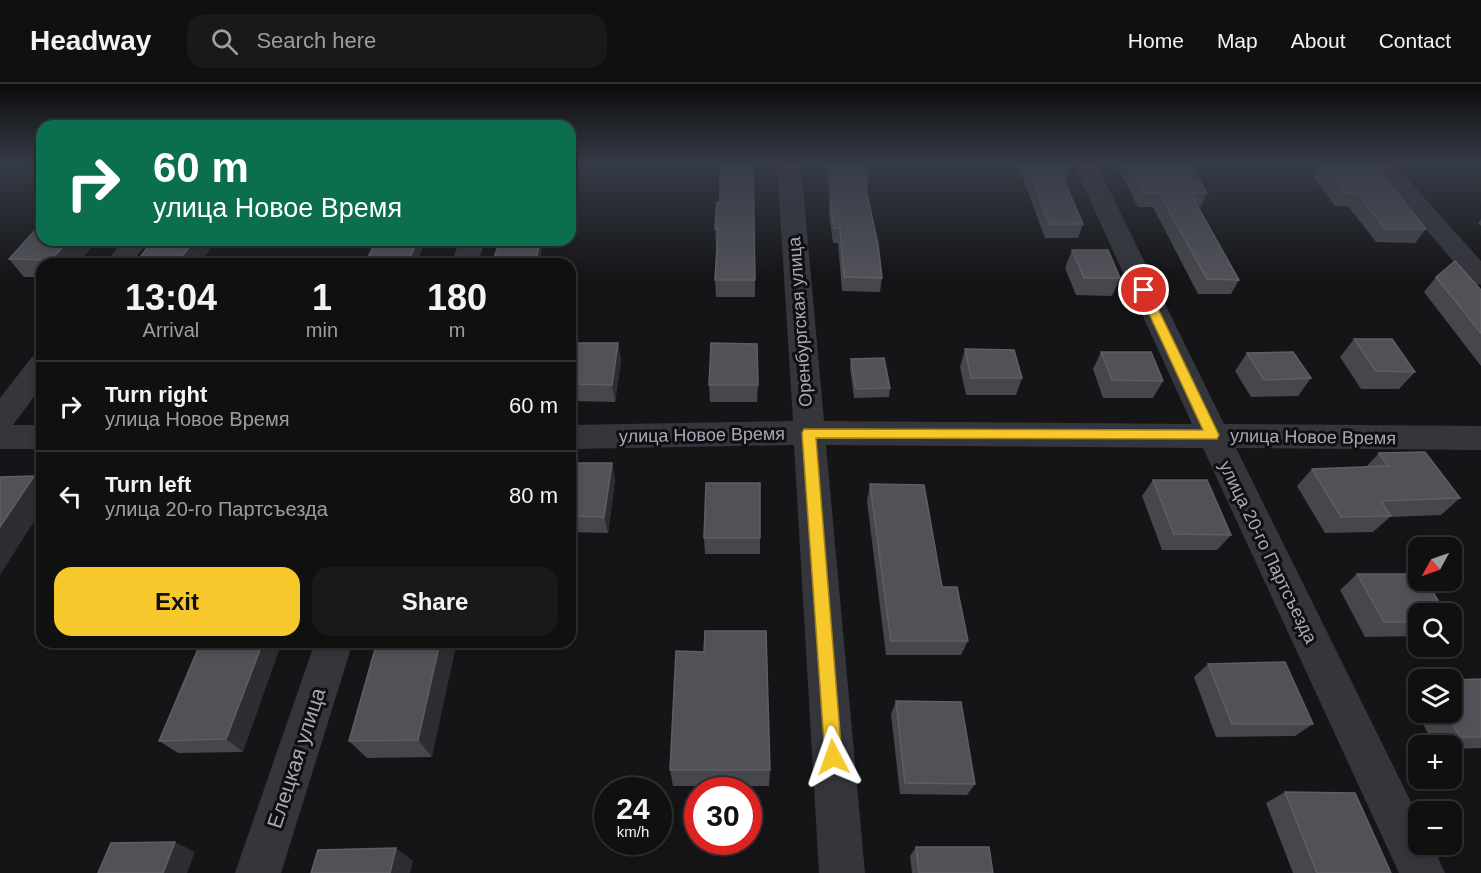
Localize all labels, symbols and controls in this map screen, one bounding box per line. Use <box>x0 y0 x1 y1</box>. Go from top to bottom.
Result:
search box <box>187 14 607 68</box>
text: Headway <box>30 25 151 56</box>
icon: search <box>208 25 241 58</box>
text: Search here <box>256 28 376 53</box>
text: Home <box>1128 29 1184 52</box>
text: Map <box>1217 29 1258 52</box>
text: About <box>1291 29 1346 52</box>
text: Contact <box>1379 29 1451 52</box>
icon: right <box>54 144 132 222</box>
text: 60 m <box>153 144 249 191</box>
text: улица Новое Время <box>153 193 402 223</box>
street label: Оренбургская улица <box>784 235 816 408</box>
pin <box>1118 264 1169 315</box>
icon: arrive <box>1127 273 1160 306</box>
text: 13:04 <box>125 277 217 318</box>
text: 1 <box>312 277 332 318</box>
text: 180 <box>427 277 487 318</box>
text: Arrival <box>143 319 199 341</box>
text: min <box>306 319 338 341</box>
text: m <box>449 319 465 341</box>
text: Turn right <box>105 382 207 407</box>
icon: right <box>54 390 87 423</box>
text: 60 m <box>509 393 558 418</box>
text: улица Новое Время <box>105 408 289 430</box>
street label: улица Новое Время <box>619 424 785 446</box>
street label: улица Новое Время <box>1230 426 1396 448</box>
street label: улица 20-го Партсъезда <box>1215 457 1321 647</box>
text: Turn left <box>105 472 191 497</box>
icon: left <box>54 480 87 513</box>
text: 80 m <box>509 483 558 508</box>
text: улица 20-го Партсъезда <box>105 498 328 520</box>
north arrow <box>1408 537 1462 591</box>
map controls <box>1408 537 1462 855</box>
button: Exit <box>54 567 300 636</box>
button: Share <box>312 567 558 636</box>
button: search <box>1408 603 1462 657</box>
button: layers <box>1408 669 1462 723</box>
street label: Елецкая улица <box>262 685 330 831</box>
position arrow <box>801 725 865 789</box>
button: + <box>1408 735 1462 789</box>
speed limit sign: 30 <box>684 777 762 855</box>
text: 24 <box>616 792 650 825</box>
button: − <box>1408 801 1462 855</box>
text: km/h <box>617 823 649 840</box>

